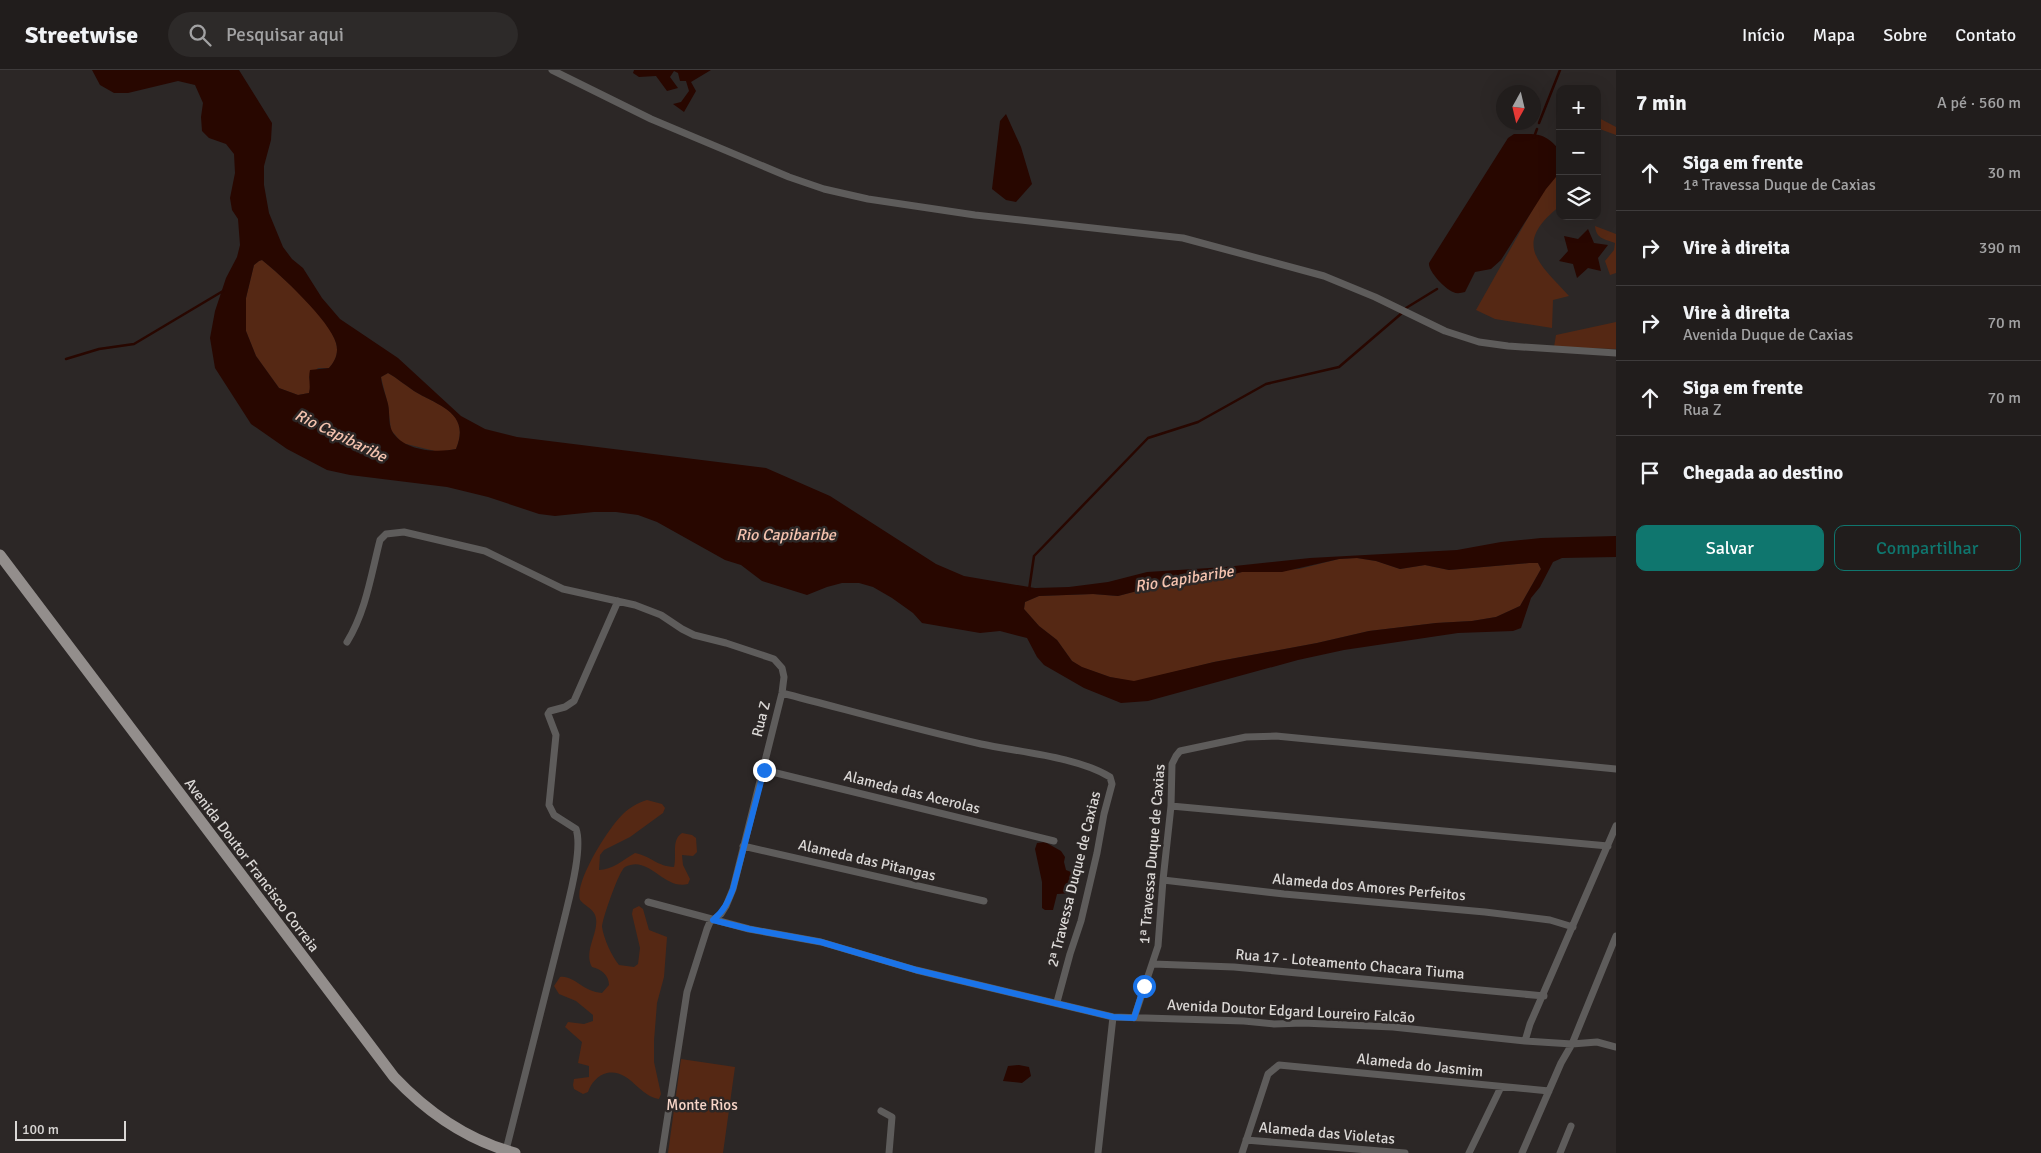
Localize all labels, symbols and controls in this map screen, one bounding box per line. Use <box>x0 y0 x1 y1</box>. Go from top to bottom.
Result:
search box <box>168 12 518 57</box>
text: Streetwise <box>25 20 138 50</box>
icon: search <box>186 21 214 49</box>
text: Pesquisar aqui <box>226 23 344 47</box>
text: Início <box>1742 24 1785 46</box>
text: Mapa <box>1813 24 1855 46</box>
text: Sobre <box>1883 24 1927 46</box>
text: Contato <box>1955 24 2016 46</box>
north arrow <box>1496 85 1541 130</box>
map controls <box>1556 85 1601 220</box>
button: + <box>1556 85 1601 130</box>
text: 7 min <box>1636 90 1687 116</box>
text: A pé · 560 m <box>1937 93 2021 113</box>
button: − <box>1556 130 1601 175</box>
text: Siga em frente <box>1683 151 1803 175</box>
icon: ahead <box>1636 159 1664 187</box>
text: 30 m <box>1987 163 2021 183</box>
button: layers <box>1556 175 1601 220</box>
text: 1ª Travessa Duque de Caxias <box>1683 175 1876 195</box>
icon: right <box>1636 234 1664 262</box>
text: Vire à direita <box>1683 236 1790 260</box>
text: 390 m <box>1979 238 2021 258</box>
text: Vire à direita <box>1683 301 1790 325</box>
icon: right <box>1636 309 1664 337</box>
text: 70 m <box>1987 313 2021 333</box>
text: Avenida Duque de Caxias <box>1683 325 1853 345</box>
text: Siga em frente <box>1683 376 1803 400</box>
icon: ahead <box>1636 384 1664 412</box>
text: 70 m <box>1987 388 2021 408</box>
text: Rua Z <box>1683 400 1722 420</box>
water label: Rio Capibaribe <box>291 405 391 467</box>
icon: arrive <box>1636 459 1664 487</box>
text: Chegada ao destino <box>1683 461 1843 485</box>
water label: Rio Capibaribe <box>736 525 837 545</box>
button: Salvar <box>1636 525 1824 571</box>
button: Compartilhar <box>1834 525 2021 571</box>
water label: Rio Capibaribe <box>1133 561 1236 597</box>
street label: Rua Z <box>748 699 774 739</box>
route end <box>753 759 776 782</box>
street label: 1ª Travessa Duque de Caxias <box>1135 763 1169 945</box>
street label: Alameda das Acerolas <box>842 766 982 818</box>
street label: Avenida Doutor Francisco Correia <box>181 775 323 955</box>
street label: 2ª Travessa Duque de Caxias <box>1043 789 1105 969</box>
street label: Alameda das Pitangas <box>797 835 938 885</box>
street label: Alameda dos Amores Perfeitos <box>1272 870 1467 904</box>
street label: Rua 17 - Loteamento Chacara Tiuma <box>1235 945 1465 983</box>
route start <box>1133 975 1156 998</box>
street label: Avenida Doutor Edgard Loureiro Falcão <box>1167 996 1416 1026</box>
street label: Alameda do Jasmim <box>1356 1049 1484 1081</box>
park label: Monte Rios <box>666 1096 738 1114</box>
scale bar <box>15 1118 126 1141</box>
street label: Alameda das Violetas <box>1258 1118 1396 1148</box>
text: 100 m <box>22 1121 59 1138</box>

